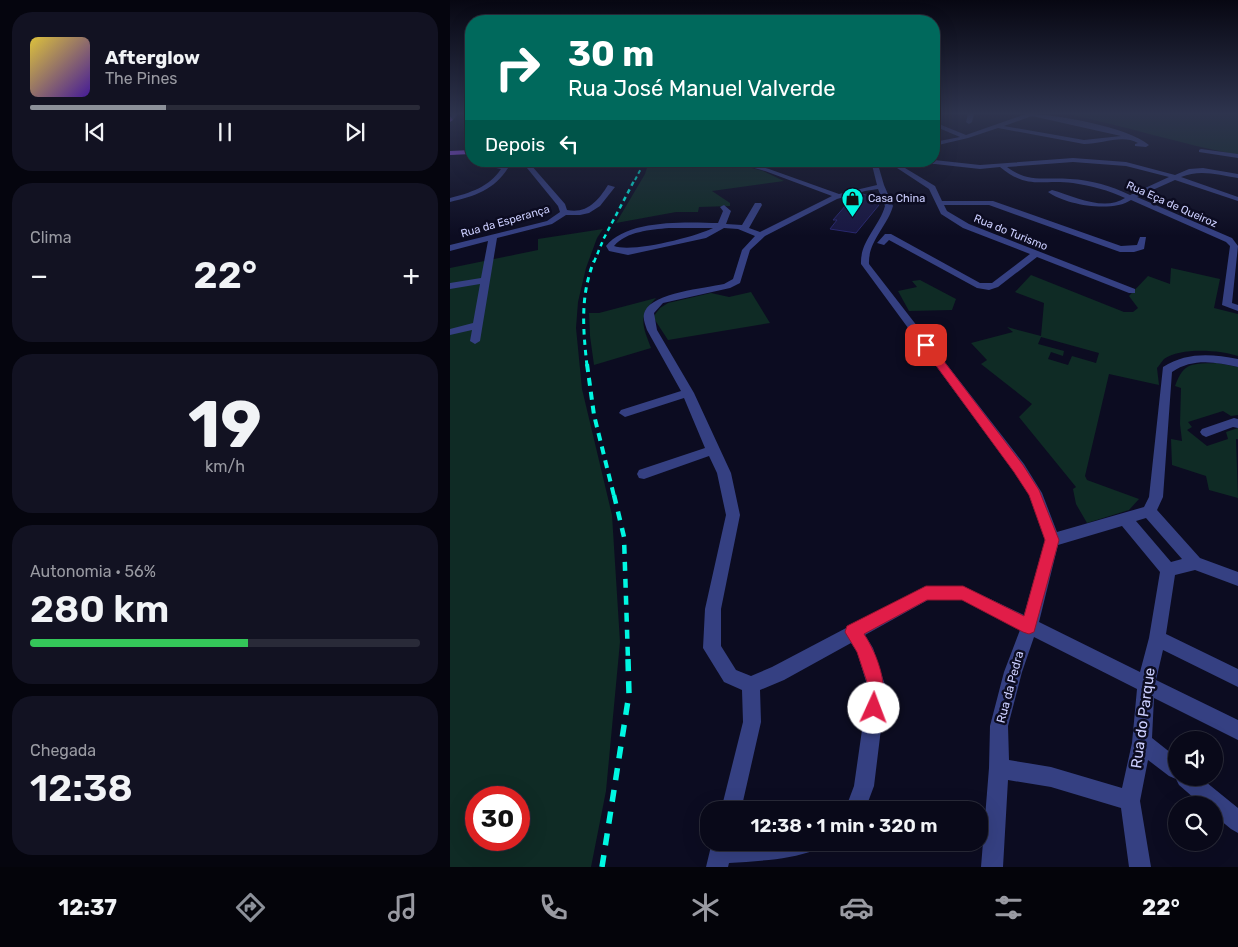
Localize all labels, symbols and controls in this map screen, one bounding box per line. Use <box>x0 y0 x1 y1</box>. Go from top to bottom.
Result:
text: 30 m <box>568 33 654 75</box>
icon: right <box>485 35 550 100</box>
text: Afterglow <box>105 46 200 69</box>
text: The Pines <box>105 69 178 88</box>
text: Rua José Manuel Valverde <box>568 75 836 102</box>
icon: previous <box>81 118 109 146</box>
icon: pause <box>211 118 239 146</box>
icon: next <box>341 118 369 146</box>
icon: left <box>555 130 583 158</box>
text: Depois <box>485 133 545 156</box>
street label: Rua Eça de Queiroz <box>1124 179 1220 231</box>
shop icon: Casa China <box>840 186 864 217</box>
place label: Casa China <box>868 192 925 205</box>
street label: Rua da Esperança <box>459 203 551 240</box>
street label: Rua do Turismo <box>972 212 1050 253</box>
text: Clima <box>30 228 71 247</box>
text: 22° <box>194 252 257 298</box>
text: − <box>30 259 48 292</box>
text: + <box>403 259 420 292</box>
pin <box>905 324 947 366</box>
icon: arrive <box>912 331 940 359</box>
text: 19 <box>188 386 262 463</box>
text: km/h <box>205 457 245 476</box>
text: Autonomia · 56% <box>30 562 156 581</box>
text: 280 km <box>30 586 169 632</box>
street label: Rua da Pedra <box>994 649 1026 725</box>
street label: Rua do Parque <box>1127 666 1159 770</box>
position arrow <box>847 681 899 733</box>
map controls <box>1168 731 1223 851</box>
button: sound <box>1168 731 1223 786</box>
text: Chegada <box>30 741 96 760</box>
text: 12:38 <box>30 765 133 811</box>
speed limit sign: 30 <box>465 786 530 851</box>
button: search <box>1168 796 1223 851</box>
text: 12:38 · 1 min · 320 m <box>751 814 938 837</box>
icon: directions <box>233 890 268 925</box>
icon: music <box>385 890 420 925</box>
icon: phone <box>536 890 571 925</box>
icon: climate <box>688 890 723 925</box>
icon: car <box>839 890 874 925</box>
icon: filters <box>991 890 1026 925</box>
text: 12:37 <box>58 894 117 921</box>
text: 22° <box>1142 894 1180 921</box>

